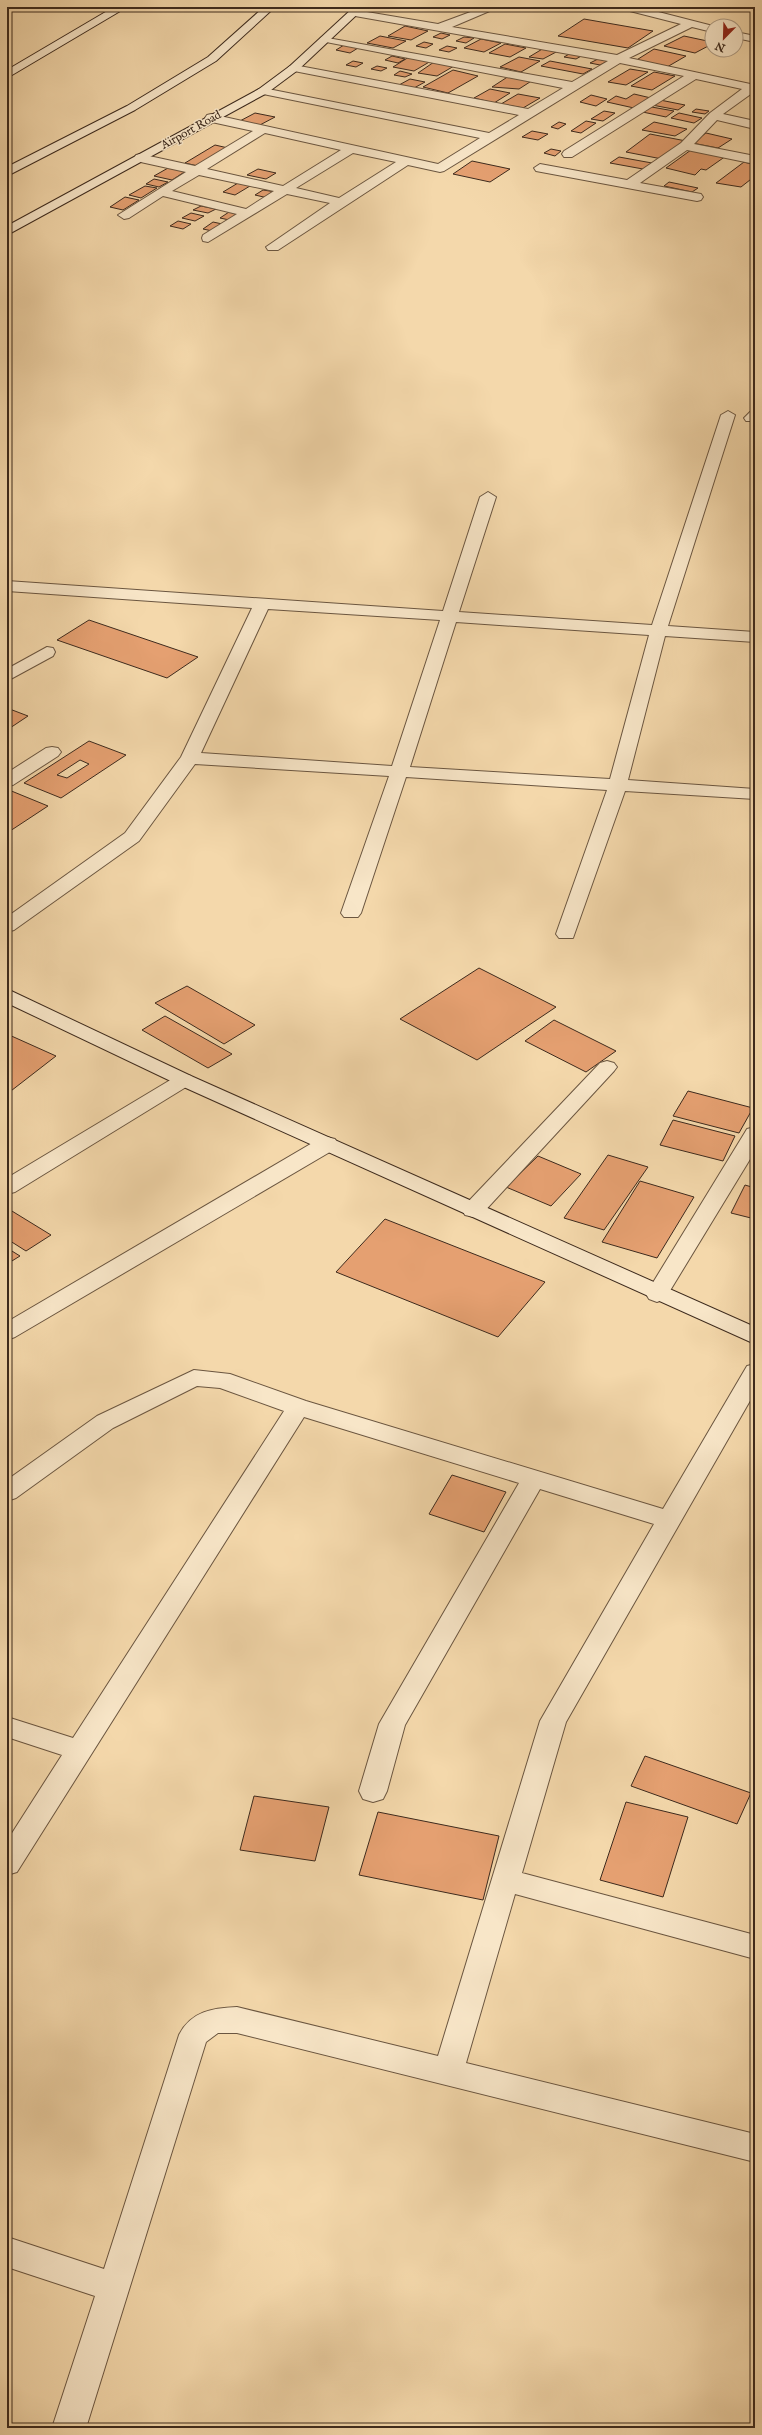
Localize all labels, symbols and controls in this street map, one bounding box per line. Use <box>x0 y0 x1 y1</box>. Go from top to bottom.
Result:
north arrow <box>704 18 744 58</box>
text: N <box>713 38 729 55</box>
street label: Airport Road <box>157 107 225 154</box>

